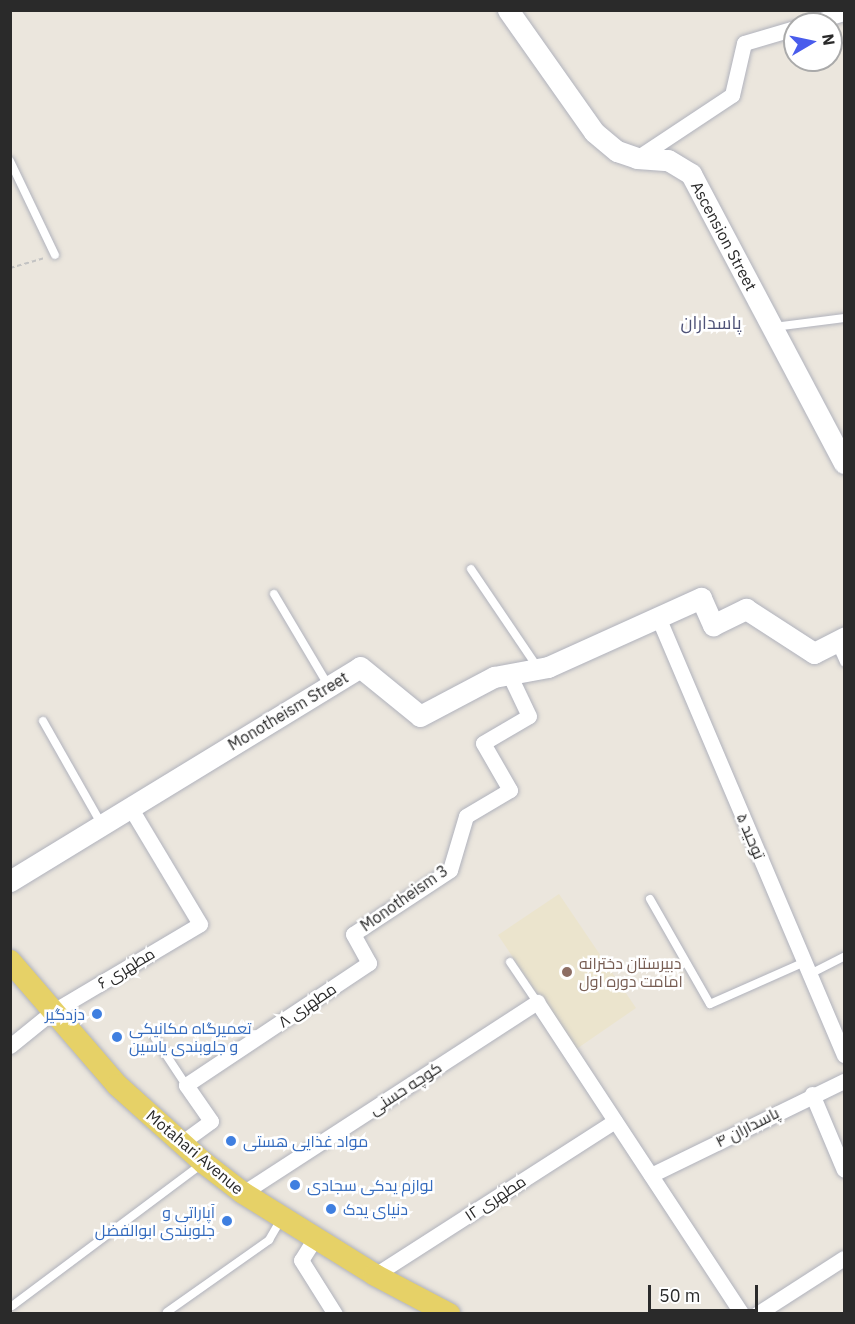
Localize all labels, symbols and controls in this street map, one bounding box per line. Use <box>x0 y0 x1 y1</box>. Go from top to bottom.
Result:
north arrow <box>783 12 843 72</box>
text: N <box>818 32 840 47</box>
street label: Ascension Street <box>687 178 761 294</box>
district label: پاسداران <box>680 312 742 334</box>
street label: Monotheism Street <box>224 668 352 754</box>
street label: توحید ۵ <box>733 810 769 862</box>
street label: Monotheism 3 <box>356 861 452 935</box>
street label: مطهری ۶ <box>94 943 158 993</box>
place label: دبیرستان دخترانه امامت دوره اول <box>579 953 683 991</box>
marker: دبیرستان دخترانه امامت دوره اول <box>560 965 574 979</box>
street label: مطهری ۸ <box>274 979 340 1031</box>
place label: دزدگیر <box>45 1004 85 1024</box>
marker: دزدگیر <box>90 1007 104 1021</box>
place label: تعمیرگاه مکانیکی و جلوبندی یاسین <box>129 1018 252 1056</box>
marker: تعمیرگاه مکانیکی و جلوبندی یاسین <box>110 1030 124 1044</box>
street label: کوچه حسنی <box>365 1057 445 1119</box>
street label: پاسداران ۴ <box>712 1103 782 1151</box>
street label: Motahari Avenue <box>143 1106 247 1198</box>
place label: مواد غذایی هستی <box>243 1131 368 1151</box>
marker: مواد غذایی هستی <box>224 1134 238 1148</box>
street label: مطهری ۱۲ <box>461 1171 529 1225</box>
place label: لوازم یدکی سجادی <box>307 1175 433 1195</box>
marker: لوازم یدکی سجادی <box>288 1178 302 1192</box>
place label: دنیای یدک <box>343 1199 408 1219</box>
place label: آپاراتی و جلوبندی ابوالفضل <box>95 1202 215 1240</box>
marker: دنیای یدک <box>324 1202 338 1216</box>
marker: آپاراتی و جلوبندی ابوالفضل <box>220 1214 234 1228</box>
scale bar <box>651 1273 760 1311</box>
text: 50 m <box>659 1284 701 1307</box>

